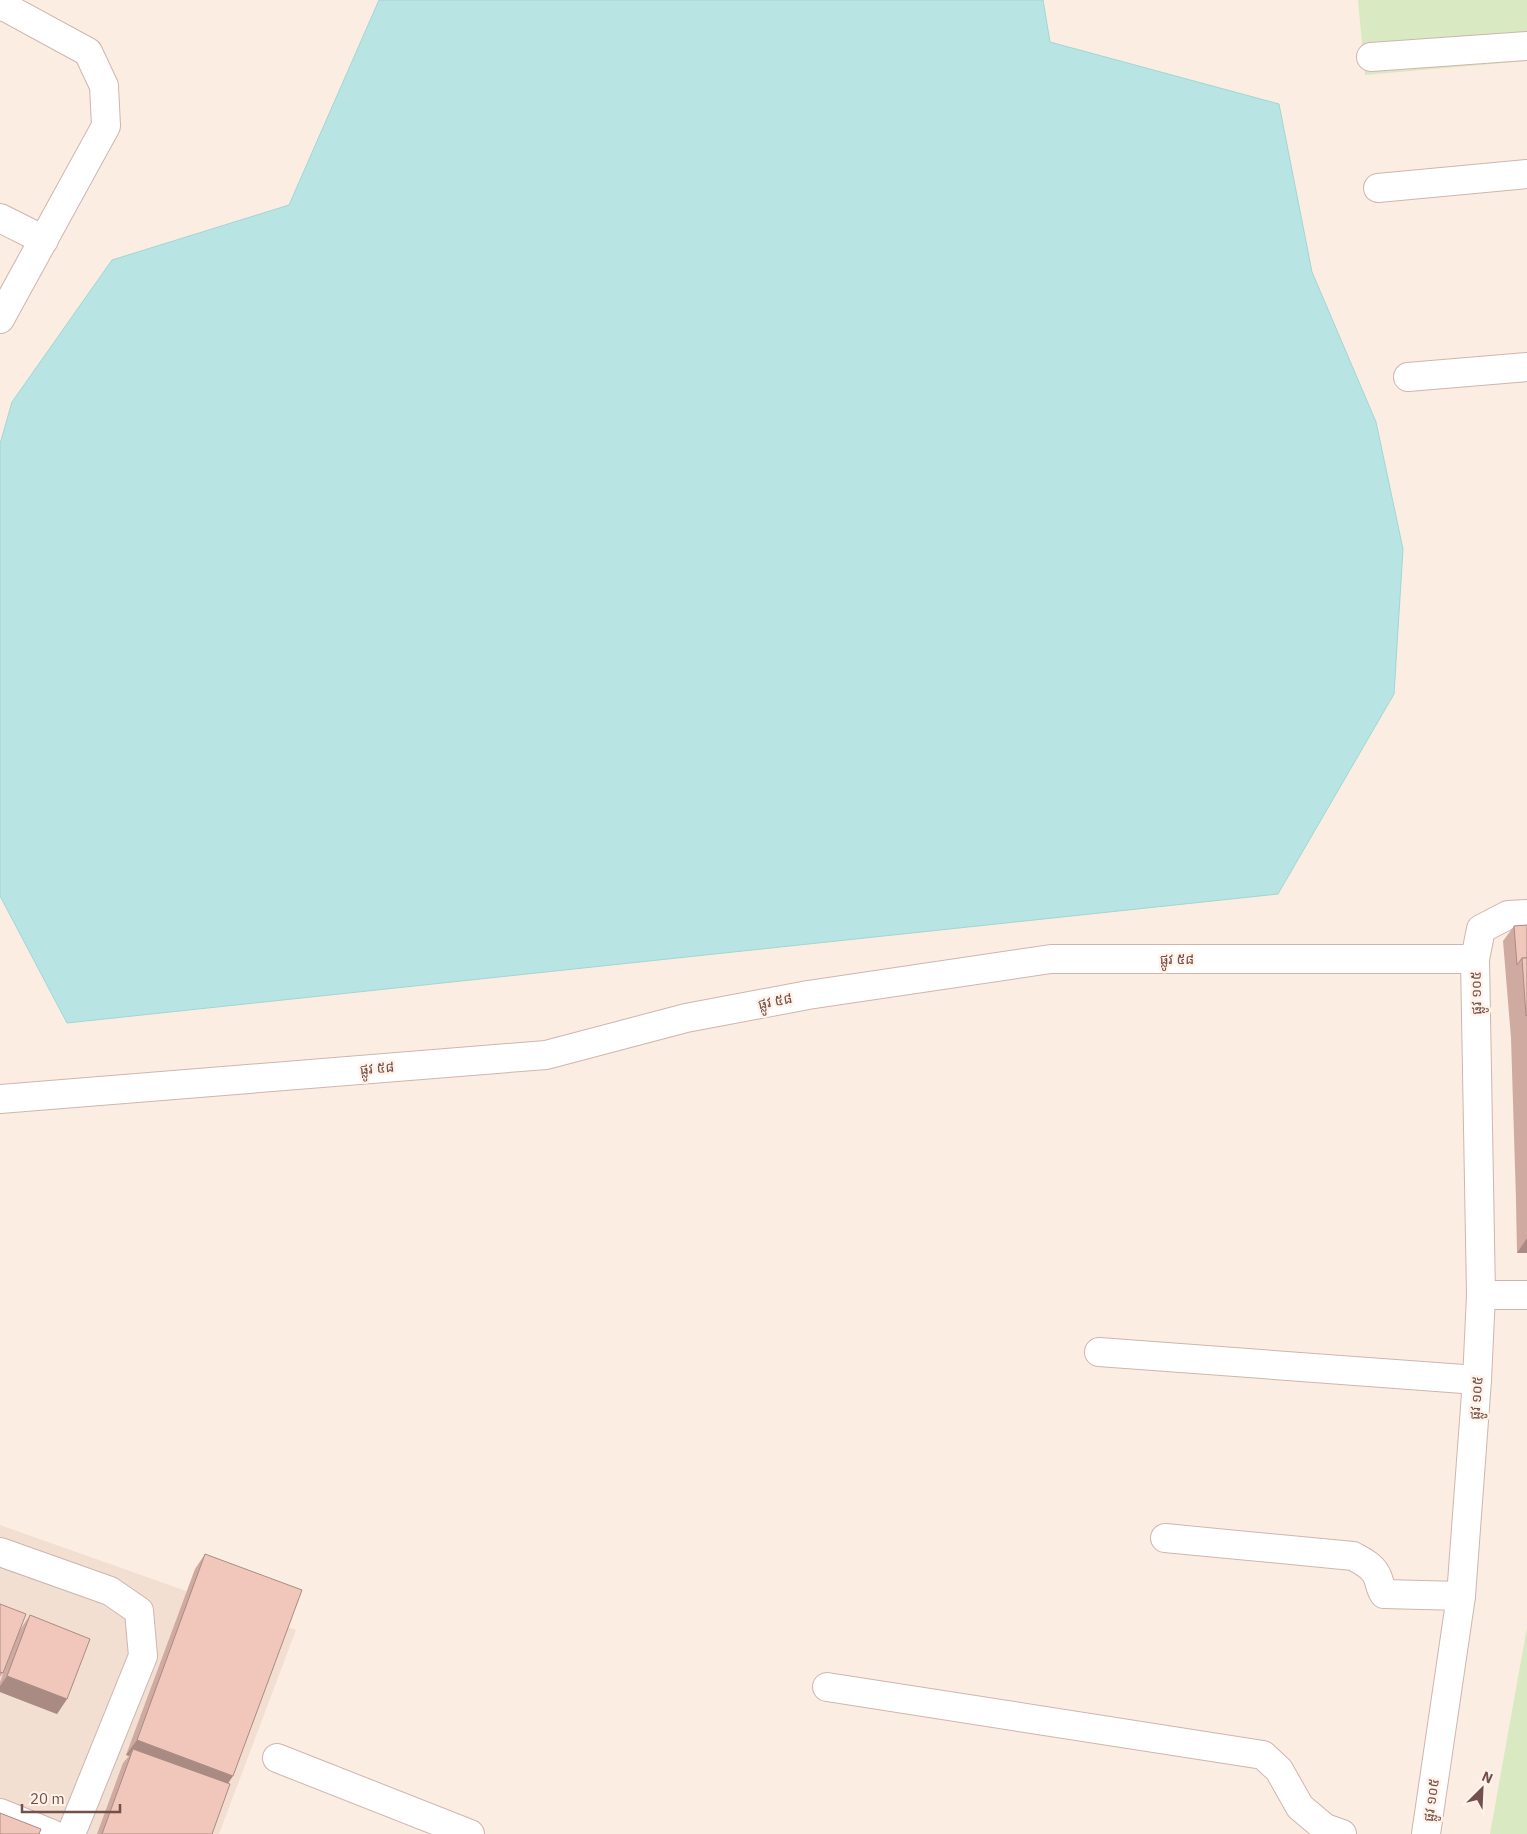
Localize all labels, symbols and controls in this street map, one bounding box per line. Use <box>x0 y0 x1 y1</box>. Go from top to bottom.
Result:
street label: ផ្លូវ ៥៨ <box>1160 950 1194 971</box>
street label: ផ្លូវ ១០៥ <box>1467 971 1489 1015</box>
street label: ផ្លូវ ៥៨ <box>756 989 794 1016</box>
street label: ផ្លូវ ៥៨ <box>359 1058 395 1082</box>
street label: ផ្លូវ ១០៥ <box>1466 1376 1490 1421</box>
north arrow <box>1457 1764 1507 1814</box>
text: N <box>1479 1767 1496 1787</box>
street label: ផ្លូវ ១០៥ <box>1419 1777 1446 1823</box>
scale bar <box>22 1782 120 1814</box>
text: 20 m <box>30 1789 65 1808</box>

